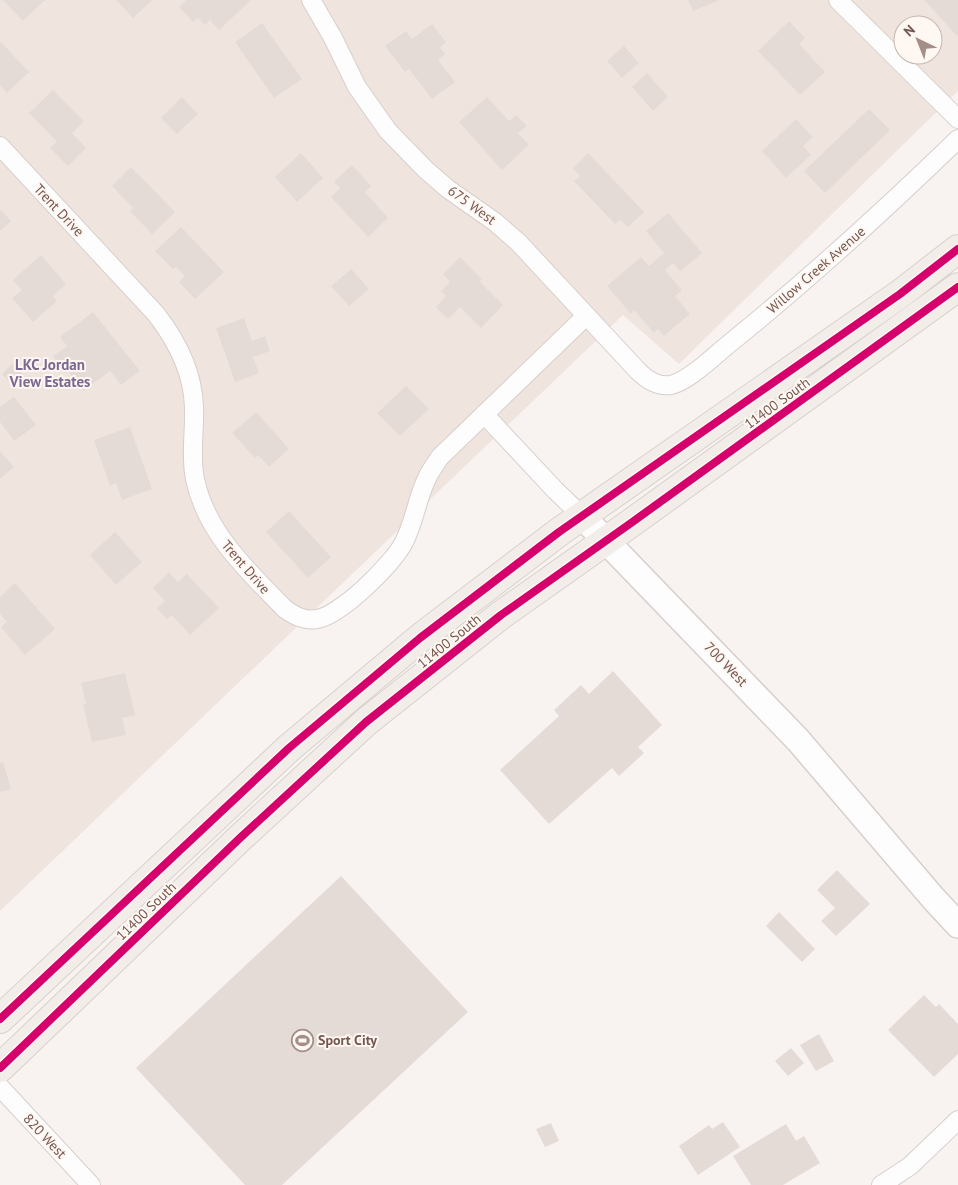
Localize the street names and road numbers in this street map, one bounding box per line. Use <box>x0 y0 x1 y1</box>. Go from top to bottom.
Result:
street label: Trent Drive <box>30 180 88 240</box>
street label: 675 West <box>444 182 500 229</box>
street label: Willow Creek Avenue <box>763 222 869 318</box>
street label: 11400 South <box>741 373 813 433</box>
street label: Trent Drive <box>218 536 274 598</box>
street label: 11400 South <box>414 610 484 672</box>
street label: 700 West <box>700 638 752 690</box>
street label: 11400 South <box>112 878 180 944</box>
street label: 820 West <box>20 1110 71 1162</box>

